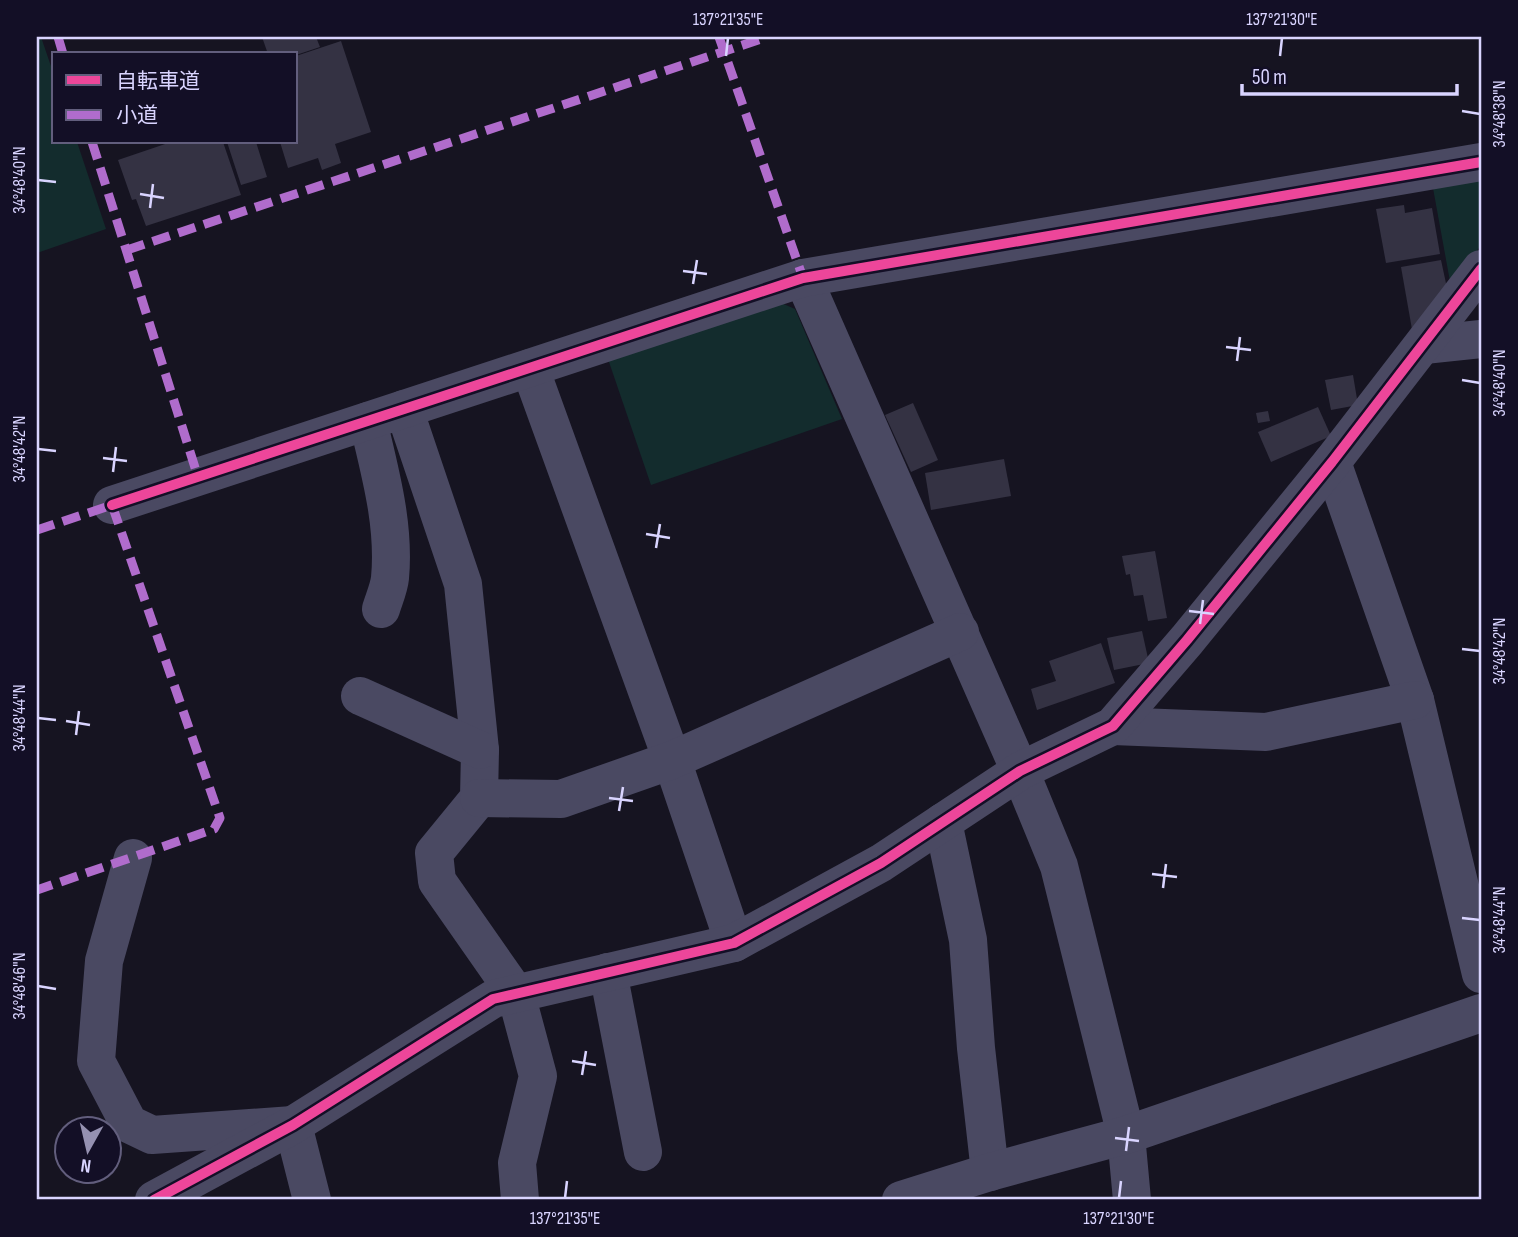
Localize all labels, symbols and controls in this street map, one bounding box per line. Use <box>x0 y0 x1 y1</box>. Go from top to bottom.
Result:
text: 137°21'35"E <box>693 9 763 30</box>
text: 137°21'30"E <box>1246 9 1318 30</box>
legend <box>52 52 298 144</box>
scale bar <box>1242 52 1457 96</box>
text: 50 m <box>1252 65 1287 90</box>
text: 自転車道 <box>116 69 200 94</box>
text: 34°48'38"N <box>1489 80 1510 148</box>
text: 小道 <box>116 103 158 128</box>
text: 34°48'40"N <box>9 146 30 214</box>
text: 34°48'40"N <box>1489 349 1510 417</box>
text: 34°48'42"N <box>9 415 30 483</box>
text: 34°48'42"N <box>1489 617 1510 685</box>
text: 34°48'44"N <box>9 684 30 752</box>
text: 34°48'44"N <box>1489 886 1510 954</box>
text: 34°48'46"N <box>9 952 30 1020</box>
north arrow <box>52 1114 122 1184</box>
text: N <box>79 1153 92 1177</box>
text: 137°21'35"E <box>530 1208 600 1229</box>
text: 137°21'30"E <box>1083 1208 1155 1229</box>

